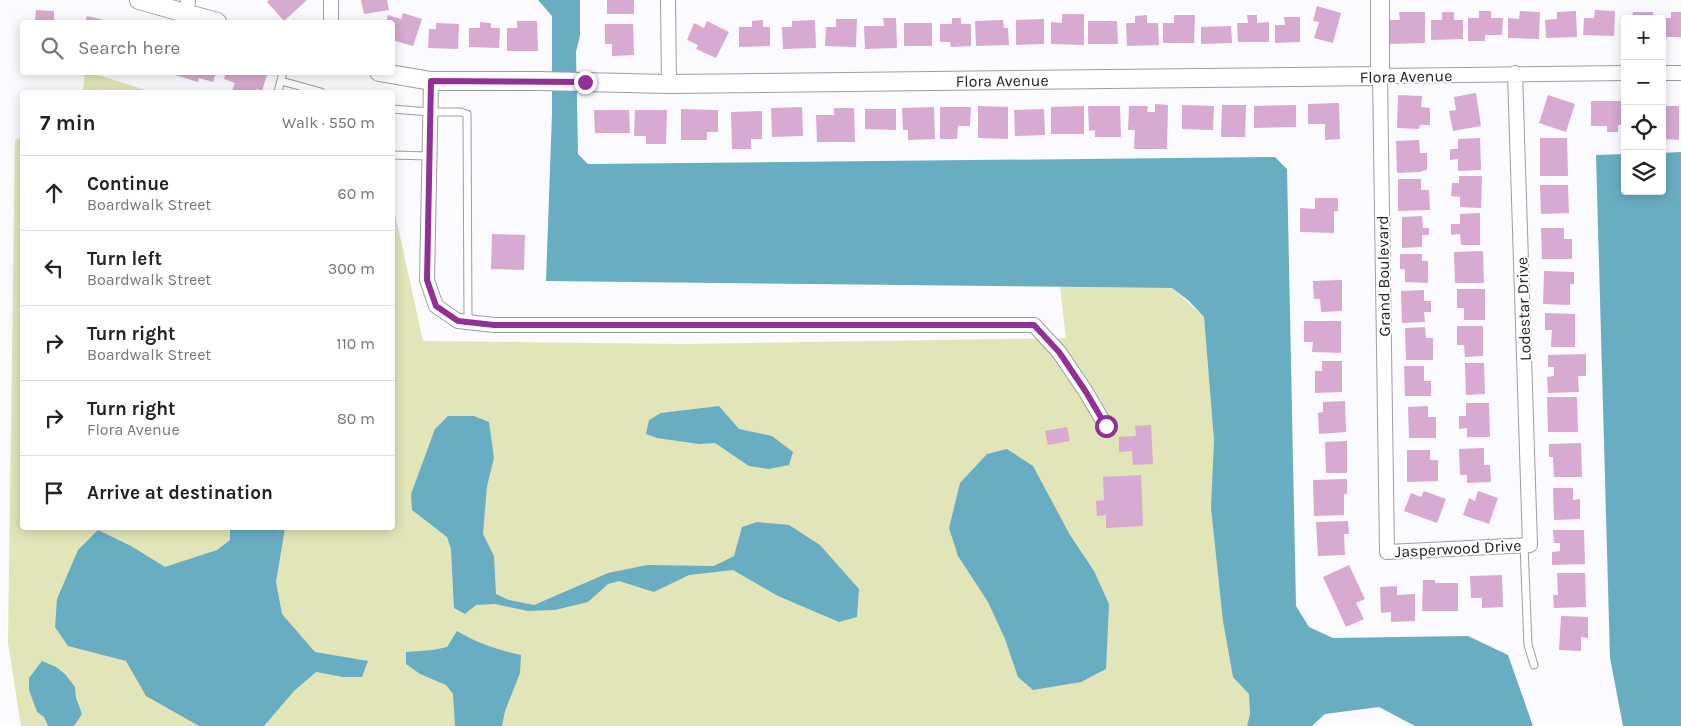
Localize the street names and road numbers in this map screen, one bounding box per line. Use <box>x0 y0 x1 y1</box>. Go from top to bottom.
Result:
street label: Flora Avenue <box>1360 66 1452 87</box>
street label: Flora Avenue <box>956 71 1049 91</box>
street label: Grand Boulevard <box>1373 215 1394 337</box>
street label: Lodestar Drive <box>1512 257 1535 361</box>
street label: Jasperwood Drive <box>1394 536 1522 561</box>

